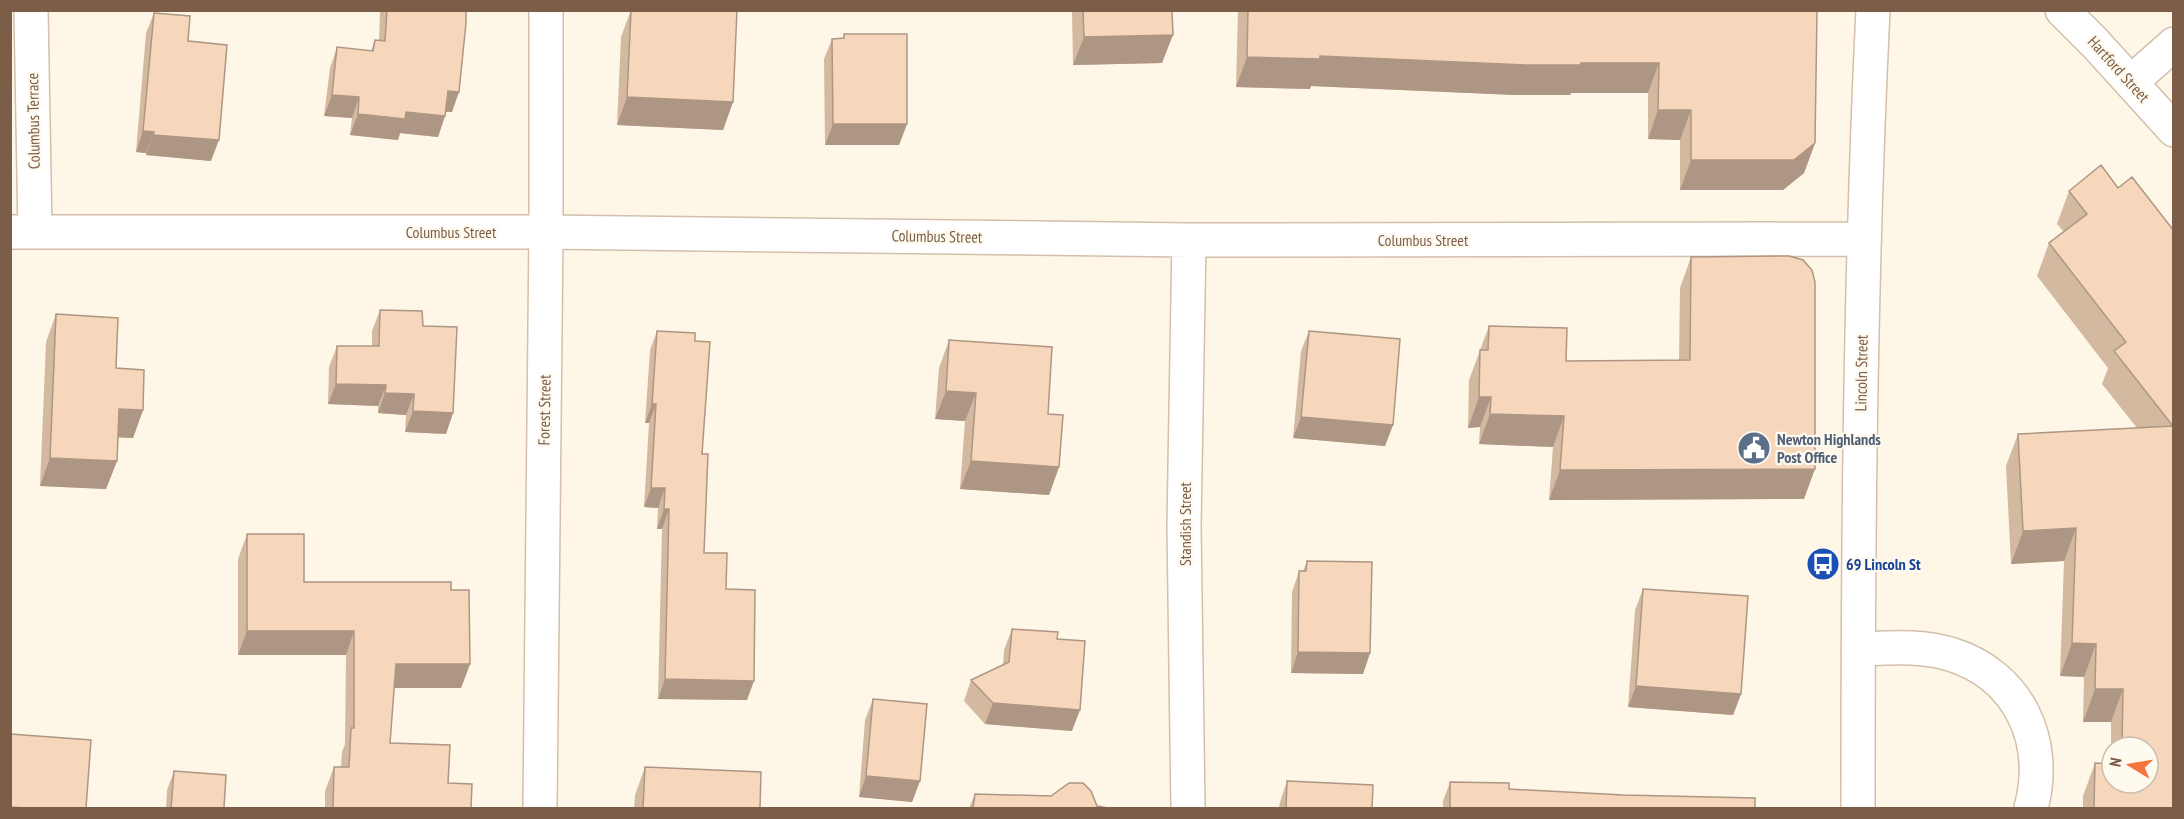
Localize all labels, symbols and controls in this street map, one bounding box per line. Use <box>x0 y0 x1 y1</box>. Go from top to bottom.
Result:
street label: Hartford Street <box>2084 32 2155 107</box>
street label: Columbus Terrace <box>22 73 44 169</box>
street label: Columbus Street <box>406 222 497 242</box>
street label: Columbus Street <box>891 225 983 247</box>
street label: Columbus Street <box>1378 230 1469 250</box>
street label: Lincoln Street <box>1850 334 1872 412</box>
street label: Forest Street <box>533 374 555 446</box>
place label: Newton Highlands Post Office <box>1777 429 1881 467</box>
public building icon: Newton Highlands Post Office <box>1736 430 1772 466</box>
street label: Standish Street <box>1175 481 1195 566</box>
bus stop icon: 69 Lincoln St <box>1805 546 1841 582</box>
place label: 69 Lincoln St <box>1846 554 1921 574</box>
north arrow <box>2100 735 2160 795</box>
text: N <box>2105 756 2126 768</box>

